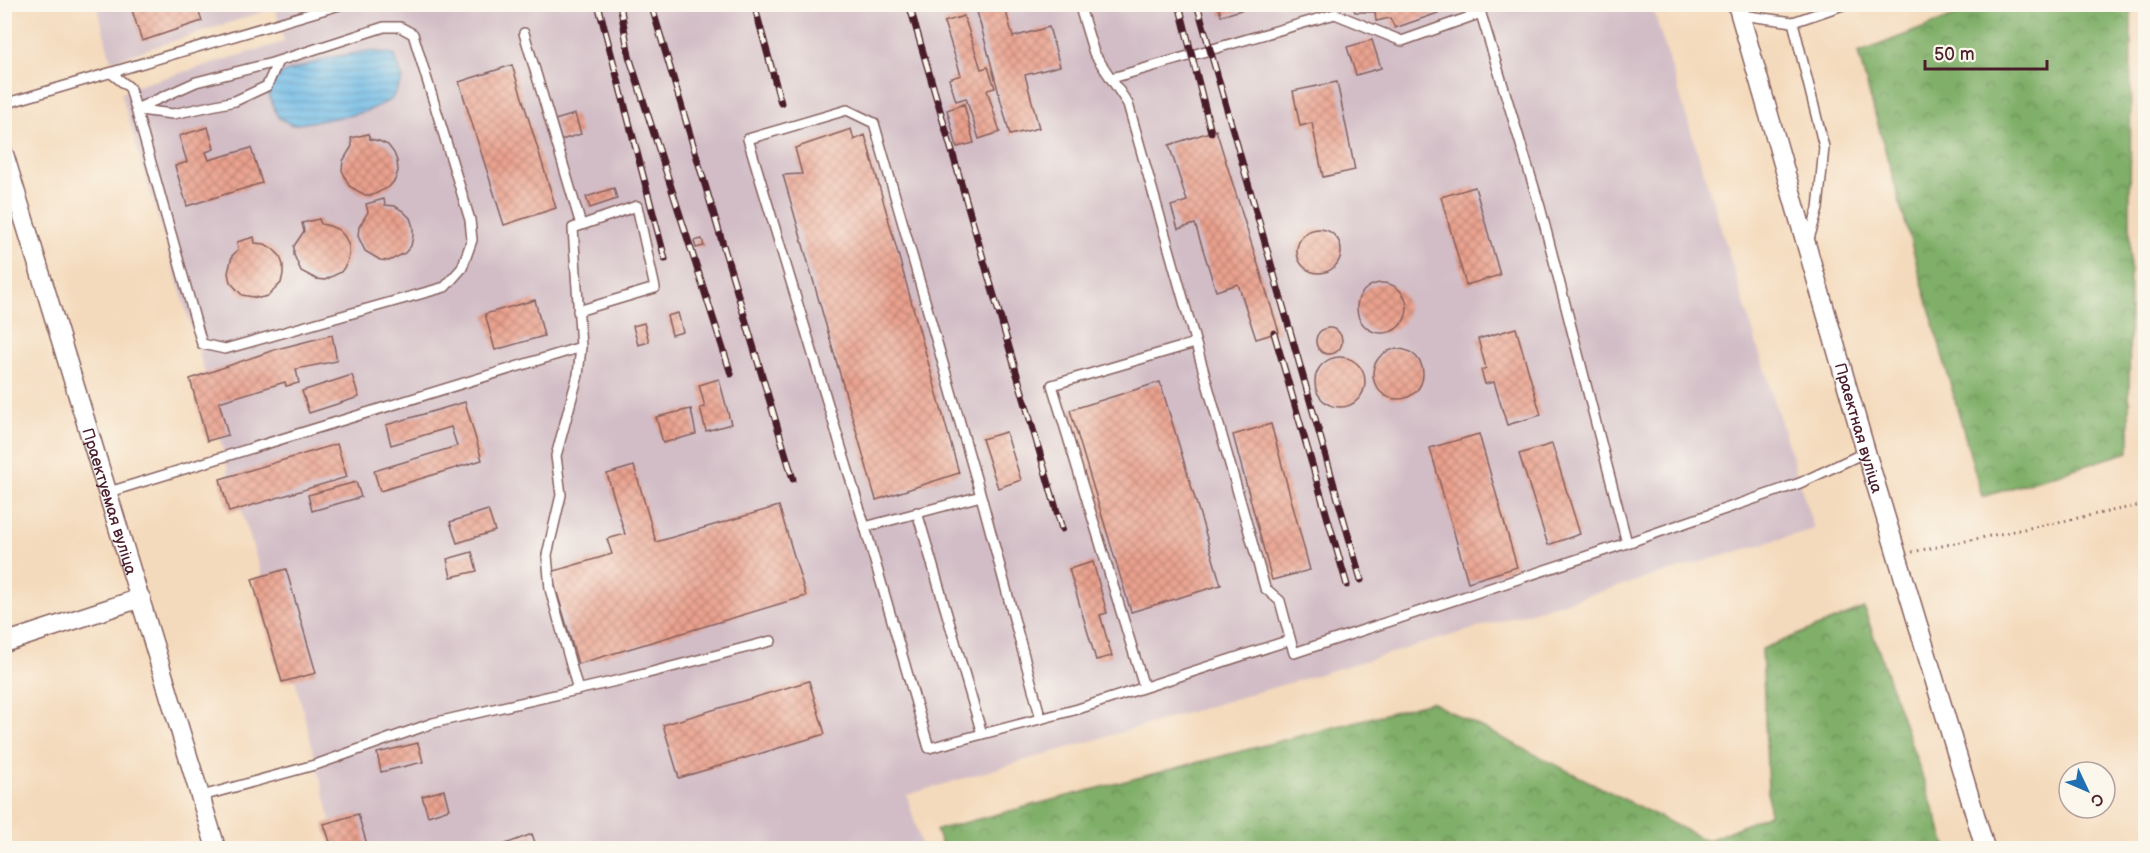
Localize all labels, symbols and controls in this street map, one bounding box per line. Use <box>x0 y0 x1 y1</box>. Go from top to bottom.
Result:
scale bar <box>1925 33 2046 71</box>
text: 50 m <box>1934 44 1975 65</box>
street label: Праектная вуліца <box>1830 361 1886 496</box>
street label: Праектуемая вуліца <box>77 426 140 578</box>
north arrow <box>2057 760 2117 820</box>
text: С <box>2086 789 2107 810</box>

